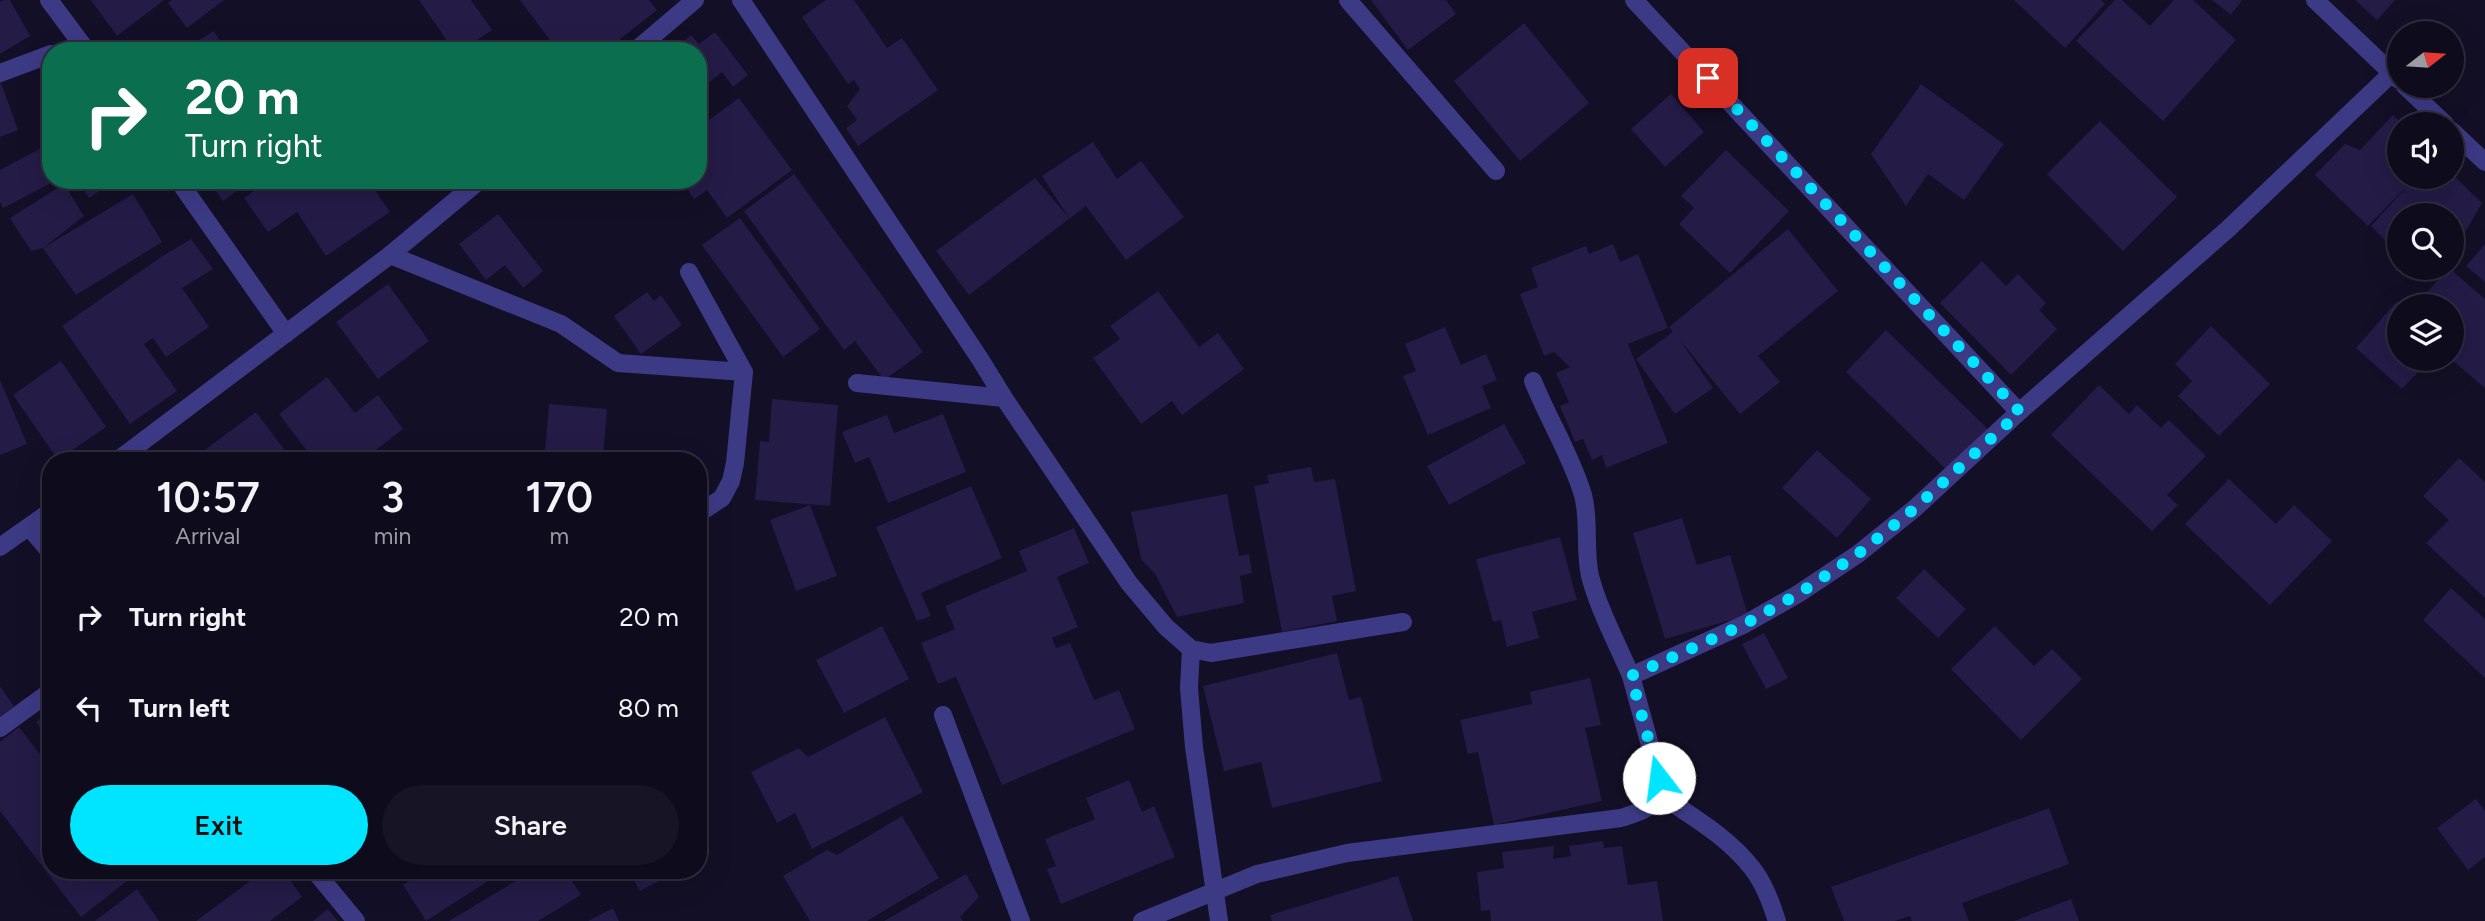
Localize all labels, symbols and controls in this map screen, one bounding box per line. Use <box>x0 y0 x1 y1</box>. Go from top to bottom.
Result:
north arrow <box>2387 21 2464 98</box>
map controls <box>2387 21 2464 371</box>
pin <box>1678 48 1738 108</box>
icon: arrive <box>1689 59 1727 97</box>
text: 20 m <box>185 67 300 126</box>
icon: right <box>70 70 161 161</box>
button: sound <box>2387 112 2464 189</box>
text: Turn right <box>185 127 323 165</box>
button: search <box>2387 203 2464 280</box>
button: layers <box>2387 294 2464 371</box>
text: 10:57 <box>156 472 260 523</box>
text: 3 <box>381 472 404 523</box>
text: 170 <box>525 472 593 523</box>
text: Arrival <box>175 522 240 550</box>
text: min <box>374 522 411 550</box>
text: m <box>549 522 569 550</box>
icon: right <box>70 598 108 636</box>
text: Turn right <box>129 601 246 633</box>
text: 20 m <box>619 601 679 633</box>
icon: left <box>70 689 108 727</box>
text: Turn left <box>129 692 230 724</box>
text: 80 m <box>618 692 679 724</box>
position arrow <box>1622 741 1696 815</box>
button: Exit <box>70 785 368 865</box>
button: Share <box>382 785 679 865</box>

